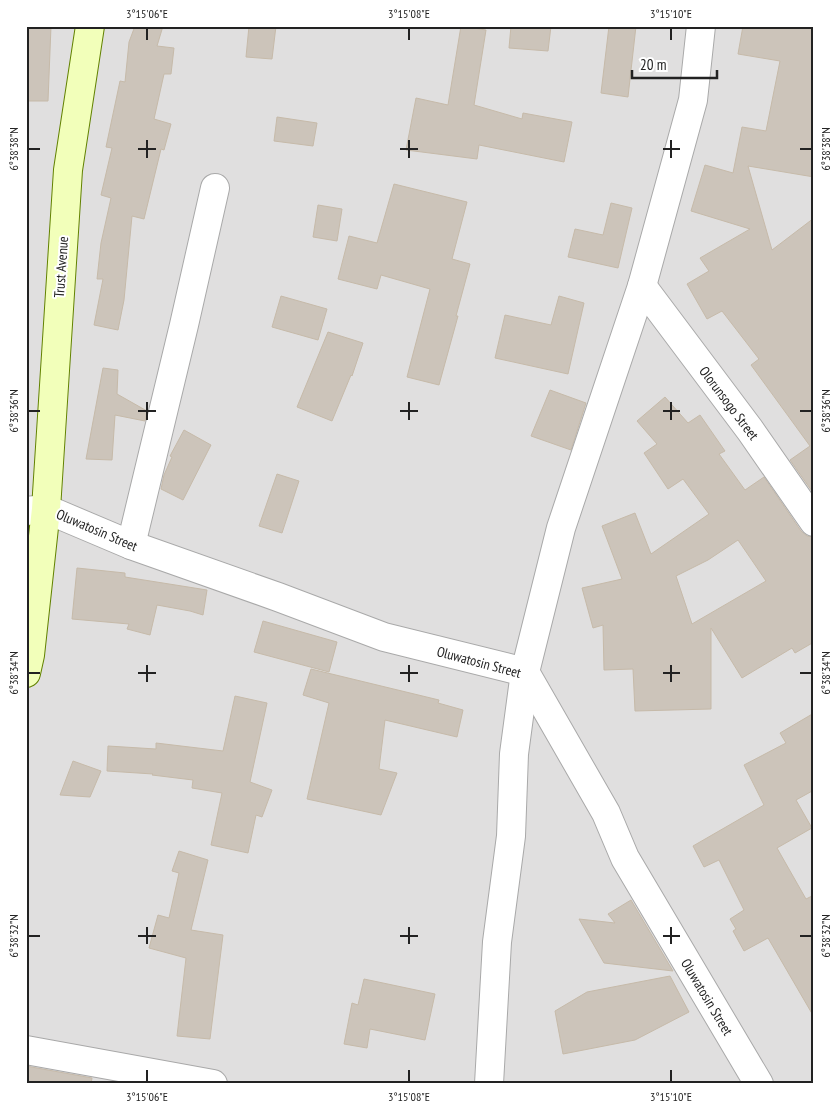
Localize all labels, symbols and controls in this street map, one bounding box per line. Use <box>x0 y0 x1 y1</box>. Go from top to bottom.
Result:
text: 3°15'06"E <box>126 6 168 21</box>
text: 3°15'08"E <box>388 6 430 21</box>
text: 3°15'10"E <box>650 6 692 21</box>
scale bar <box>632 48 718 80</box>
text: 20 m <box>640 55 666 74</box>
text: 6°38'38"N <box>6 127 21 171</box>
text: 6°38'38"N <box>818 127 833 171</box>
street label: Trust Avenue <box>50 235 72 298</box>
street label: Olorunsogo Street <box>695 362 763 444</box>
text: 6°38'36"N <box>6 389 21 433</box>
text: 6°38'36"N <box>818 389 833 433</box>
street label: Oluwatosin Street <box>54 505 140 555</box>
street label: Oluwatosin Street <box>435 642 523 682</box>
text: 6°38'34"N <box>6 651 21 695</box>
text: 6°38'34"N <box>818 651 833 695</box>
text: 6°38'32"N <box>6 914 21 958</box>
text: 6°38'32"N <box>818 914 833 958</box>
street label: Oluwatosin Street <box>677 955 737 1039</box>
text: 3°15'06"E <box>126 1089 168 1104</box>
text: 3°15'08"E <box>388 1089 430 1104</box>
text: 3°15'10"E <box>650 1089 692 1104</box>

